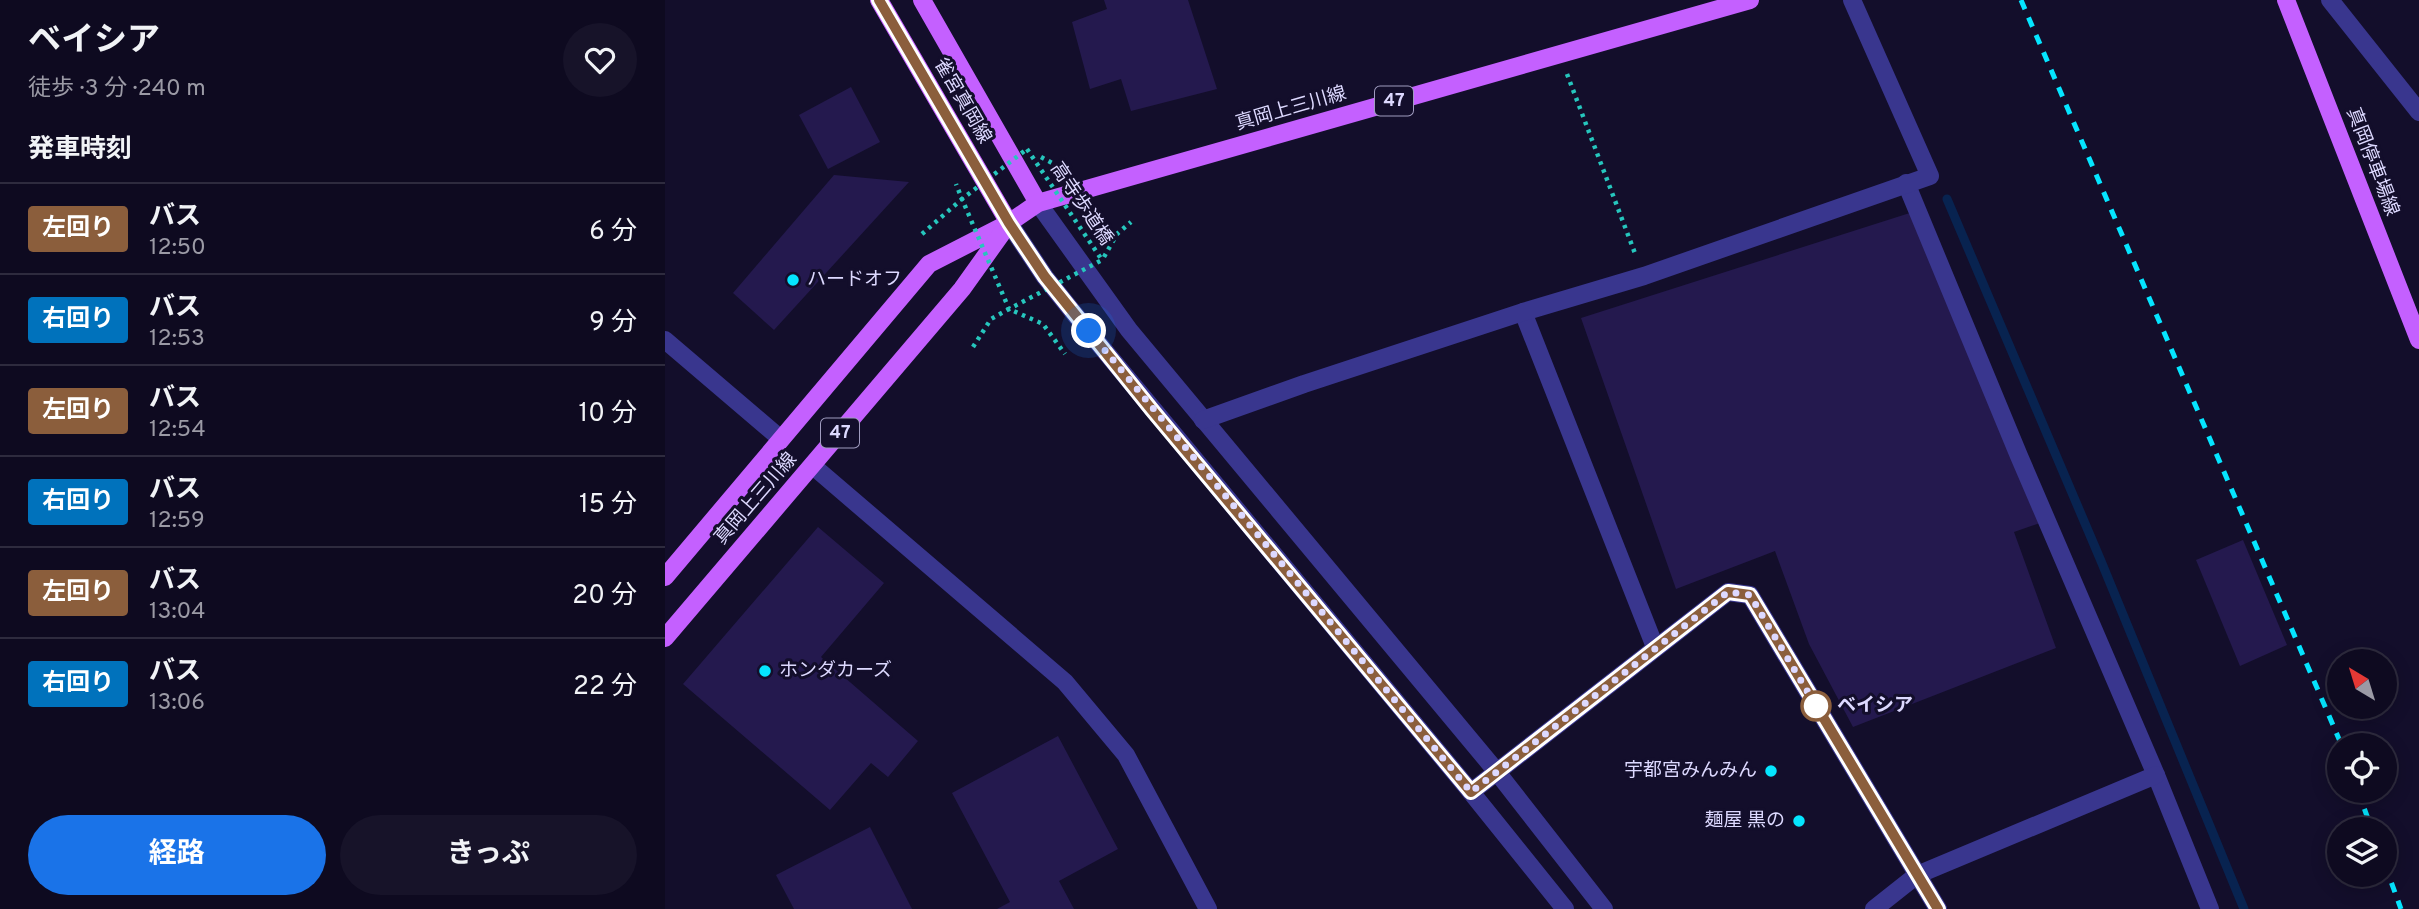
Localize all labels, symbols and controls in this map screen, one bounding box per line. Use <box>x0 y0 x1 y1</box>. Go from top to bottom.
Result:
text: ベイシア <box>28 21 160 63</box>
button: heart <box>563 23 637 97</box>
street label: 雀宮真岡線 <box>928 54 996 148</box>
text: 徒歩 · 3 分 · 240 m <box>28 75 206 104</box>
street label: 真岡上三川線 <box>1233 82 1349 136</box>
road number: 47 <box>1375 86 1413 116</box>
street label: 真岡停車場線 <box>2340 104 2404 220</box>
text: 発車時刻 <box>28 134 132 167</box>
street label: 高寺歩道橋 <box>1044 158 1118 250</box>
text: バス <box>149 201 201 234</box>
text: 左回り <box>42 214 114 244</box>
text: 6 分 <box>589 216 637 249</box>
text: 12:50 <box>149 234 206 263</box>
place label: ハードオフ <box>807 268 902 292</box>
marker: ハードオフ <box>785 272 801 288</box>
text: バス <box>149 292 201 325</box>
text: 右回り <box>42 305 114 335</box>
text: 9 分 <box>589 307 637 340</box>
your location <box>1071 313 1106 348</box>
text: 12:53 <box>149 325 205 354</box>
text: バス <box>149 383 201 416</box>
text: 左回り <box>42 396 114 426</box>
text: 10 分 <box>578 398 637 431</box>
text: 12:54 <box>149 416 206 445</box>
road number: 47 <box>821 418 859 447</box>
street label: 真岡上三川線 <box>710 448 802 550</box>
text: バス <box>149 474 201 507</box>
text: 右回り <box>42 487 114 517</box>
text: 15 分 <box>579 489 637 522</box>
text: 12:59 <box>149 507 205 536</box>
text: バス <box>149 565 201 598</box>
text: 左回り <box>42 578 114 608</box>
text: 20 分 <box>572 580 637 613</box>
text: 13:04 <box>149 598 206 627</box>
north arrow <box>2327 649 2397 719</box>
map controls <box>2327 649 2397 887</box>
text: バス <box>149 656 201 689</box>
place label: ホンダカーズ <box>779 659 892 683</box>
marker: ホンダカーズ <box>757 663 773 679</box>
text: 右回り <box>42 669 114 699</box>
text: 22 分 <box>573 671 637 704</box>
text: 13:06 <box>149 689 205 718</box>
marker: ベイシア <box>1801 691 1831 721</box>
place label: ベイシア <box>1837 694 1913 718</box>
button: locate <box>2327 733 2397 803</box>
place label: 宇都宮みんみん <box>1624 759 1757 783</box>
marker: 宇都宮みんみん <box>1763 763 1779 779</box>
place label: 麺屋 黒の <box>1705 809 1785 833</box>
marker: 麺屋 黒の <box>1791 813 1807 829</box>
button: 経路 <box>28 815 326 895</box>
button: きっぷ <box>340 815 637 895</box>
button: layers <box>2327 817 2397 887</box>

